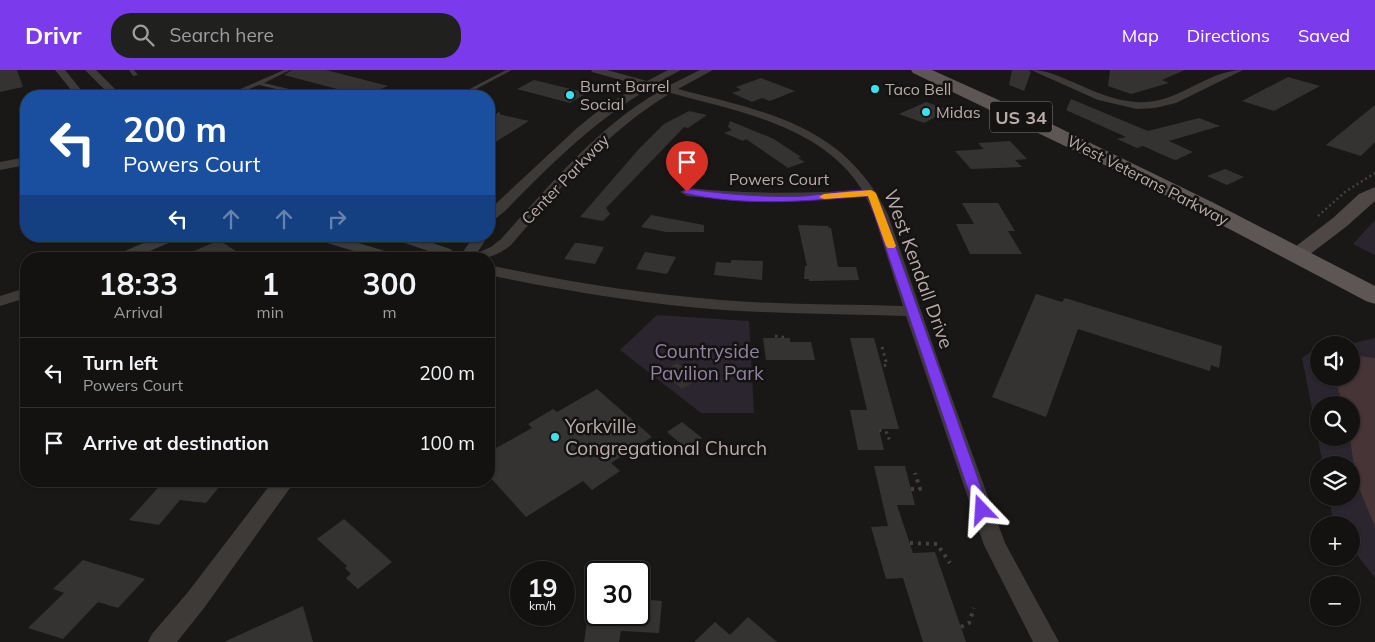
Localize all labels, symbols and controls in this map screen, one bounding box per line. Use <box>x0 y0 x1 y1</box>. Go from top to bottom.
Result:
search box <box>111 13 461 58</box>
text: Drivr <box>25 20 81 50</box>
icon: search <box>129 21 157 49</box>
text: Search here <box>169 23 274 47</box>
text: Map <box>1122 24 1159 47</box>
text: Directions <box>1187 24 1270 47</box>
text: Saved <box>1298 24 1350 47</box>
place label: Burnt Barrel Social <box>580 76 670 114</box>
place label: Taco Bell <box>885 79 951 99</box>
marker: Taco Bell <box>869 83 881 95</box>
marker: Burnt Barrel Social <box>564 89 576 101</box>
place label: Midas <box>936 102 981 122</box>
road number: US 34 <box>990 102 1052 132</box>
marker: Midas <box>920 106 932 118</box>
text: 200 m <box>123 107 227 151</box>
icon: left <box>40 110 105 175</box>
street label: Center Parkway <box>517 129 613 228</box>
street label: West Veterans Parkway <box>1064 131 1232 230</box>
pin <box>666 141 708 192</box>
icon: arrive <box>673 148 701 176</box>
text: Powers Court <box>123 150 261 178</box>
street label: Powers Court <box>729 169 829 189</box>
street label: West Kendall Drive <box>879 186 959 352</box>
icon: left <box>164 205 192 233</box>
icon: ahead <box>217 205 245 233</box>
icon: ahead <box>270 205 298 233</box>
icon: right <box>323 205 351 233</box>
text: 18:33 <box>99 265 178 303</box>
text: 1 <box>261 265 279 303</box>
text: 300 <box>362 265 416 303</box>
text: Arrival <box>114 302 163 322</box>
text: min <box>257 302 284 322</box>
text: m <box>382 302 396 322</box>
map controls <box>1310 336 1360 626</box>
button: sound <box>1310 336 1360 386</box>
park label: Countryside Pavilion Park <box>650 339 764 385</box>
text: Turn left <box>83 351 158 375</box>
icon: left <box>40 359 68 387</box>
text: 200 m <box>419 361 475 385</box>
text: Powers Court <box>83 375 183 395</box>
button: search <box>1310 396 1360 446</box>
place label: Yorkville Congregational Church <box>564 414 767 460</box>
icon: arrive <box>40 429 68 457</box>
text: Arrive at destination <box>83 431 269 455</box>
text: 100 m <box>419 431 475 455</box>
marker: Yorkville Congregational Church <box>549 431 561 443</box>
button: layers <box>1310 456 1360 506</box>
position arrow <box>955 483 1007 535</box>
button: + <box>1310 516 1360 566</box>
speed limit sign: 30 <box>585 561 650 626</box>
text: 19 <box>527 572 558 603</box>
button: − <box>1310 576 1360 626</box>
text: km/h <box>529 598 556 613</box>

